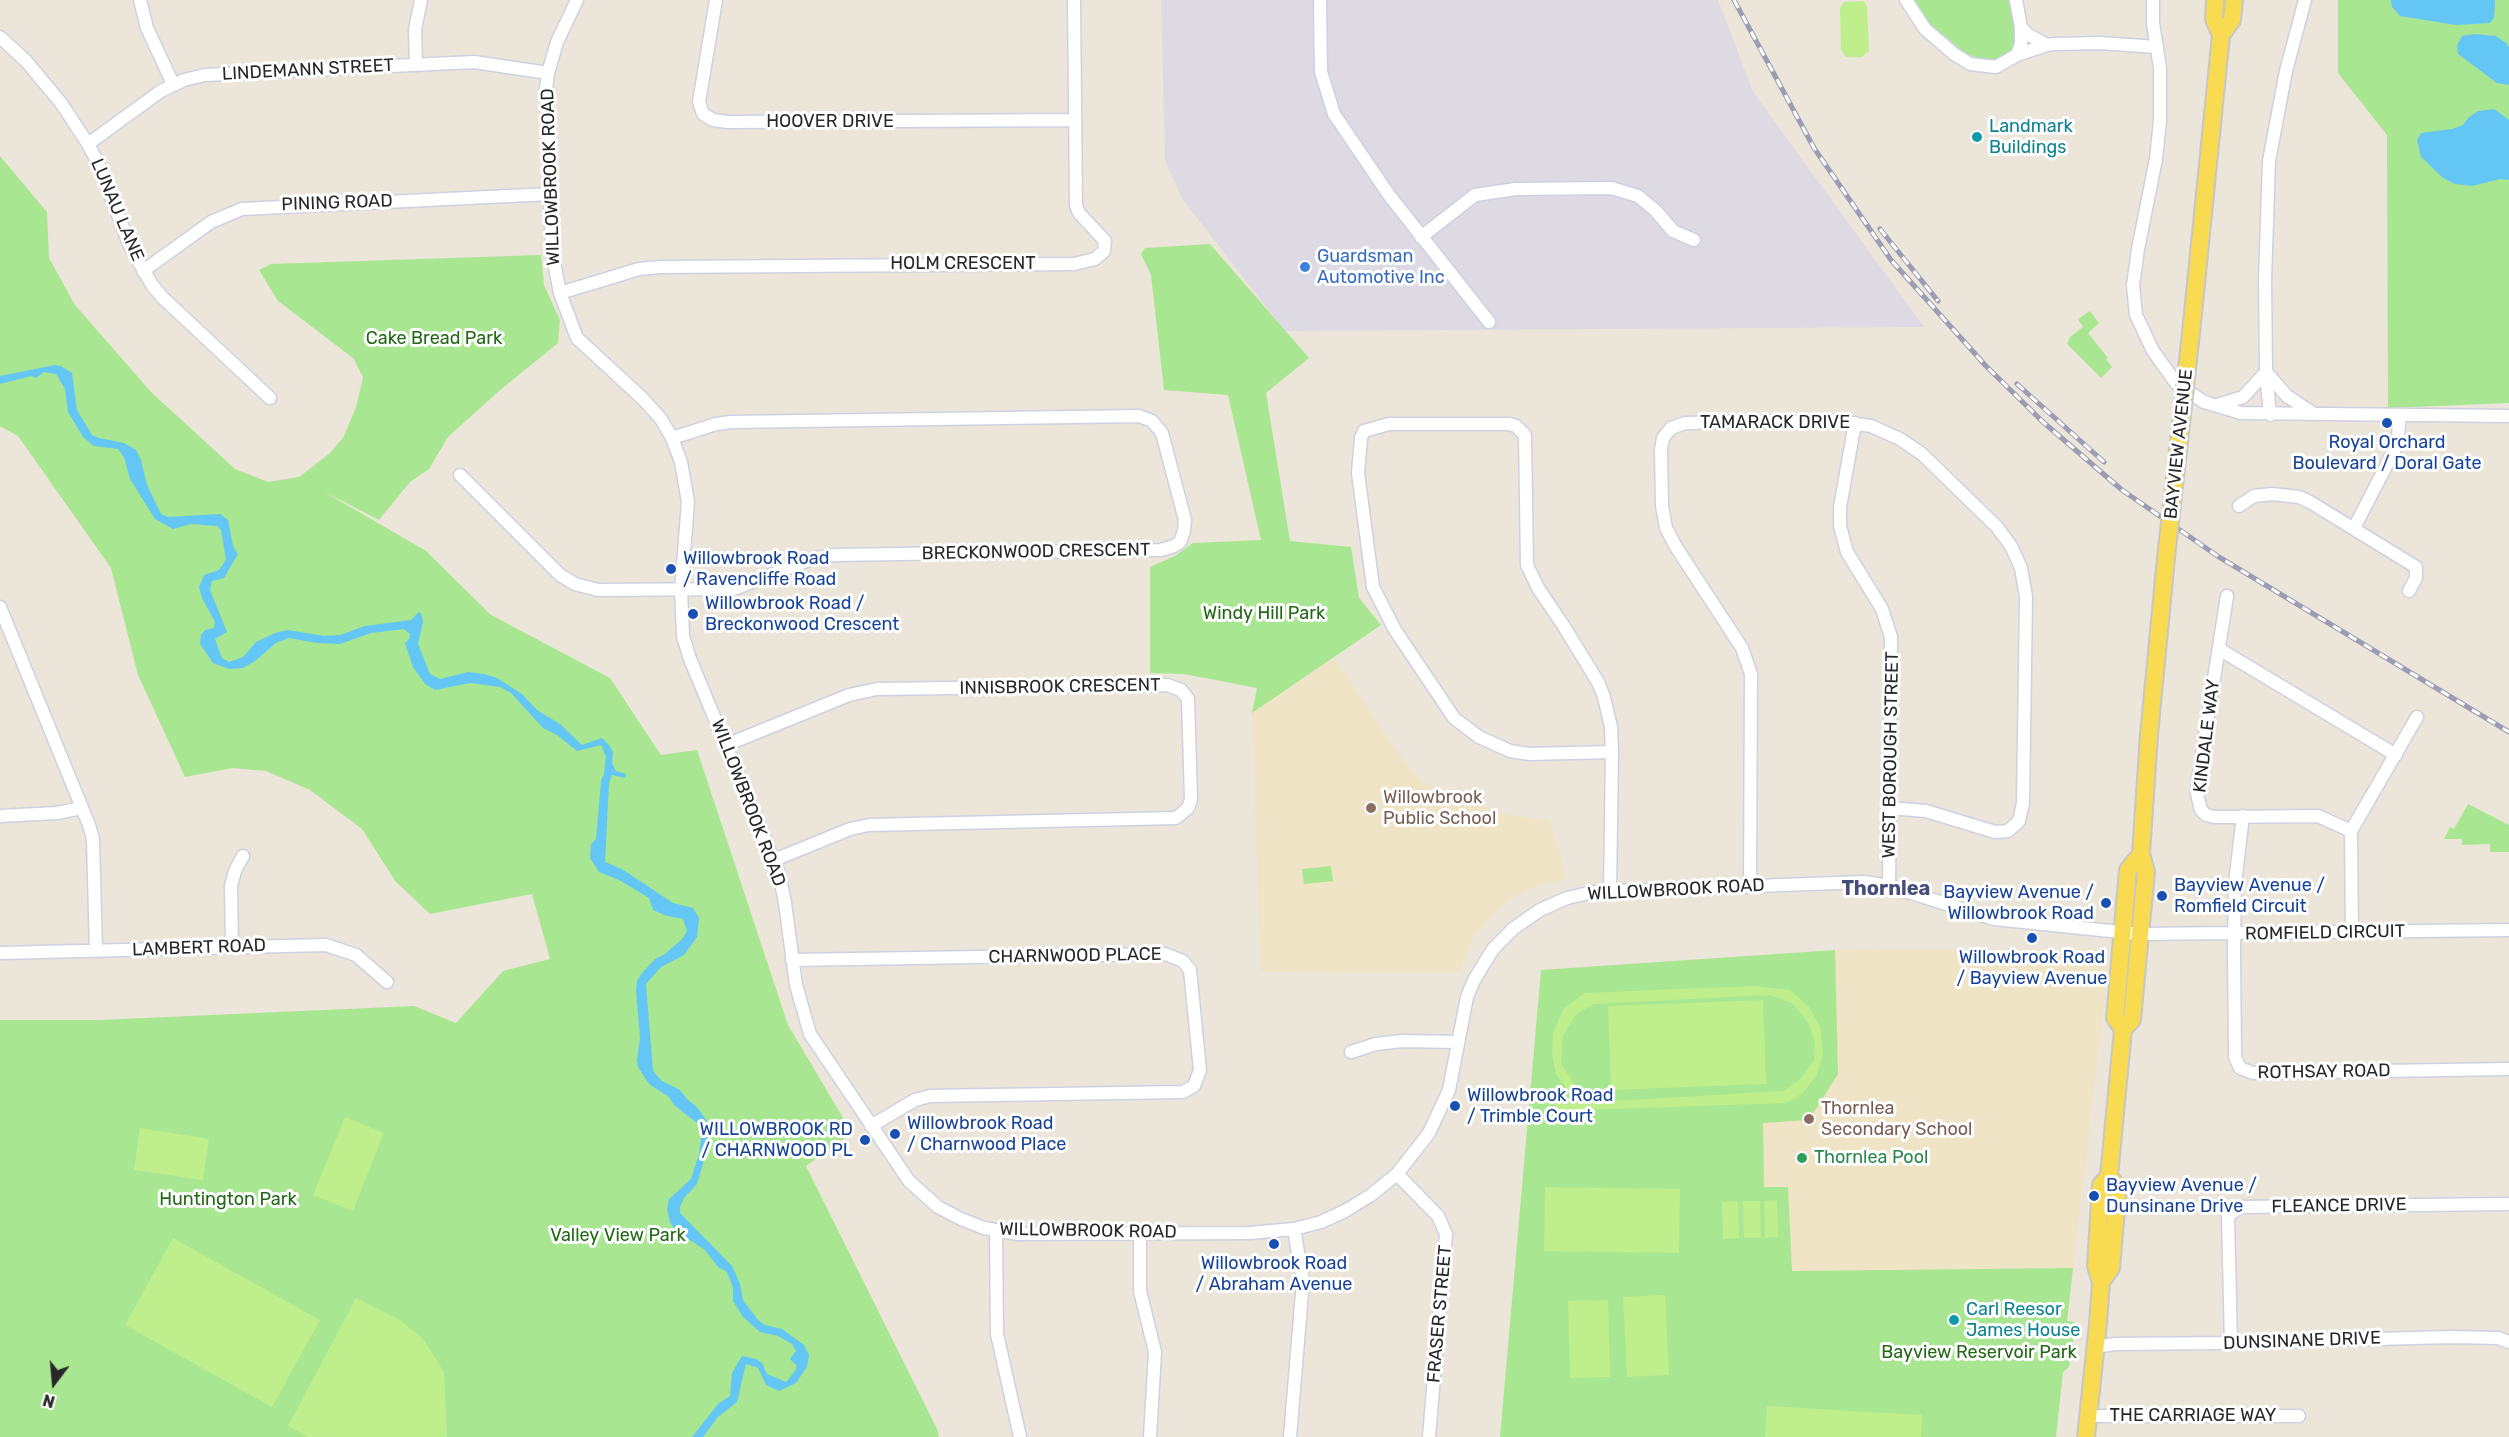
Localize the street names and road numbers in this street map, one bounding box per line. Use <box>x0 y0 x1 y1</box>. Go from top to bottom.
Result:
street label: LINDEMANN STREET <box>221 55 395 85</box>
street label: WILLOWBROOK ROAD <box>537 88 565 266</box>
street label: HOOVER DRIVE <box>766 111 894 133</box>
street label: LUNAU LANE <box>86 155 148 265</box>
street label: PINING ROAD <box>281 190 393 216</box>
street label: HOLM CRESCENT <box>890 253 1036 275</box>
street label: BAYVIEW AVENUE <box>2160 368 2198 520</box>
street label: TAMARACK DRIVE <box>1700 412 1850 434</box>
street label: BRECKONWOOD CRESCENT <box>922 539 1150 565</box>
street label: WEST BOROUGH STREET <box>1878 651 1904 859</box>
street label: INNISBROOK CRESCENT <box>959 674 1161 700</box>
street label: KINDALE WAY <box>2189 678 2225 794</box>
street label: WILLOWBROOK ROAD <box>706 716 790 890</box>
street label: WILLOWBROOK ROAD <box>1587 875 1765 905</box>
street label: ROMFIELD CIRCUIT <box>2245 921 2405 945</box>
street label: LAMBERT ROAD <box>132 935 266 961</box>
street label: CHARNWOOD PLACE <box>988 944 1162 968</box>
street label: ROTHSAY ROAD <box>2257 1060 2391 1084</box>
street label: FLEANCE DRIVE <box>2271 1194 2407 1218</box>
street label: WILLOWBROOK ROAD <box>999 1219 1177 1243</box>
street label: FRASER STREET <box>1423 1244 1457 1384</box>
street label: DUNSINANE DRIVE <box>2223 1327 2381 1355</box>
street label: THE CARRIAGE WAY <box>2110 1405 2276 1427</box>

